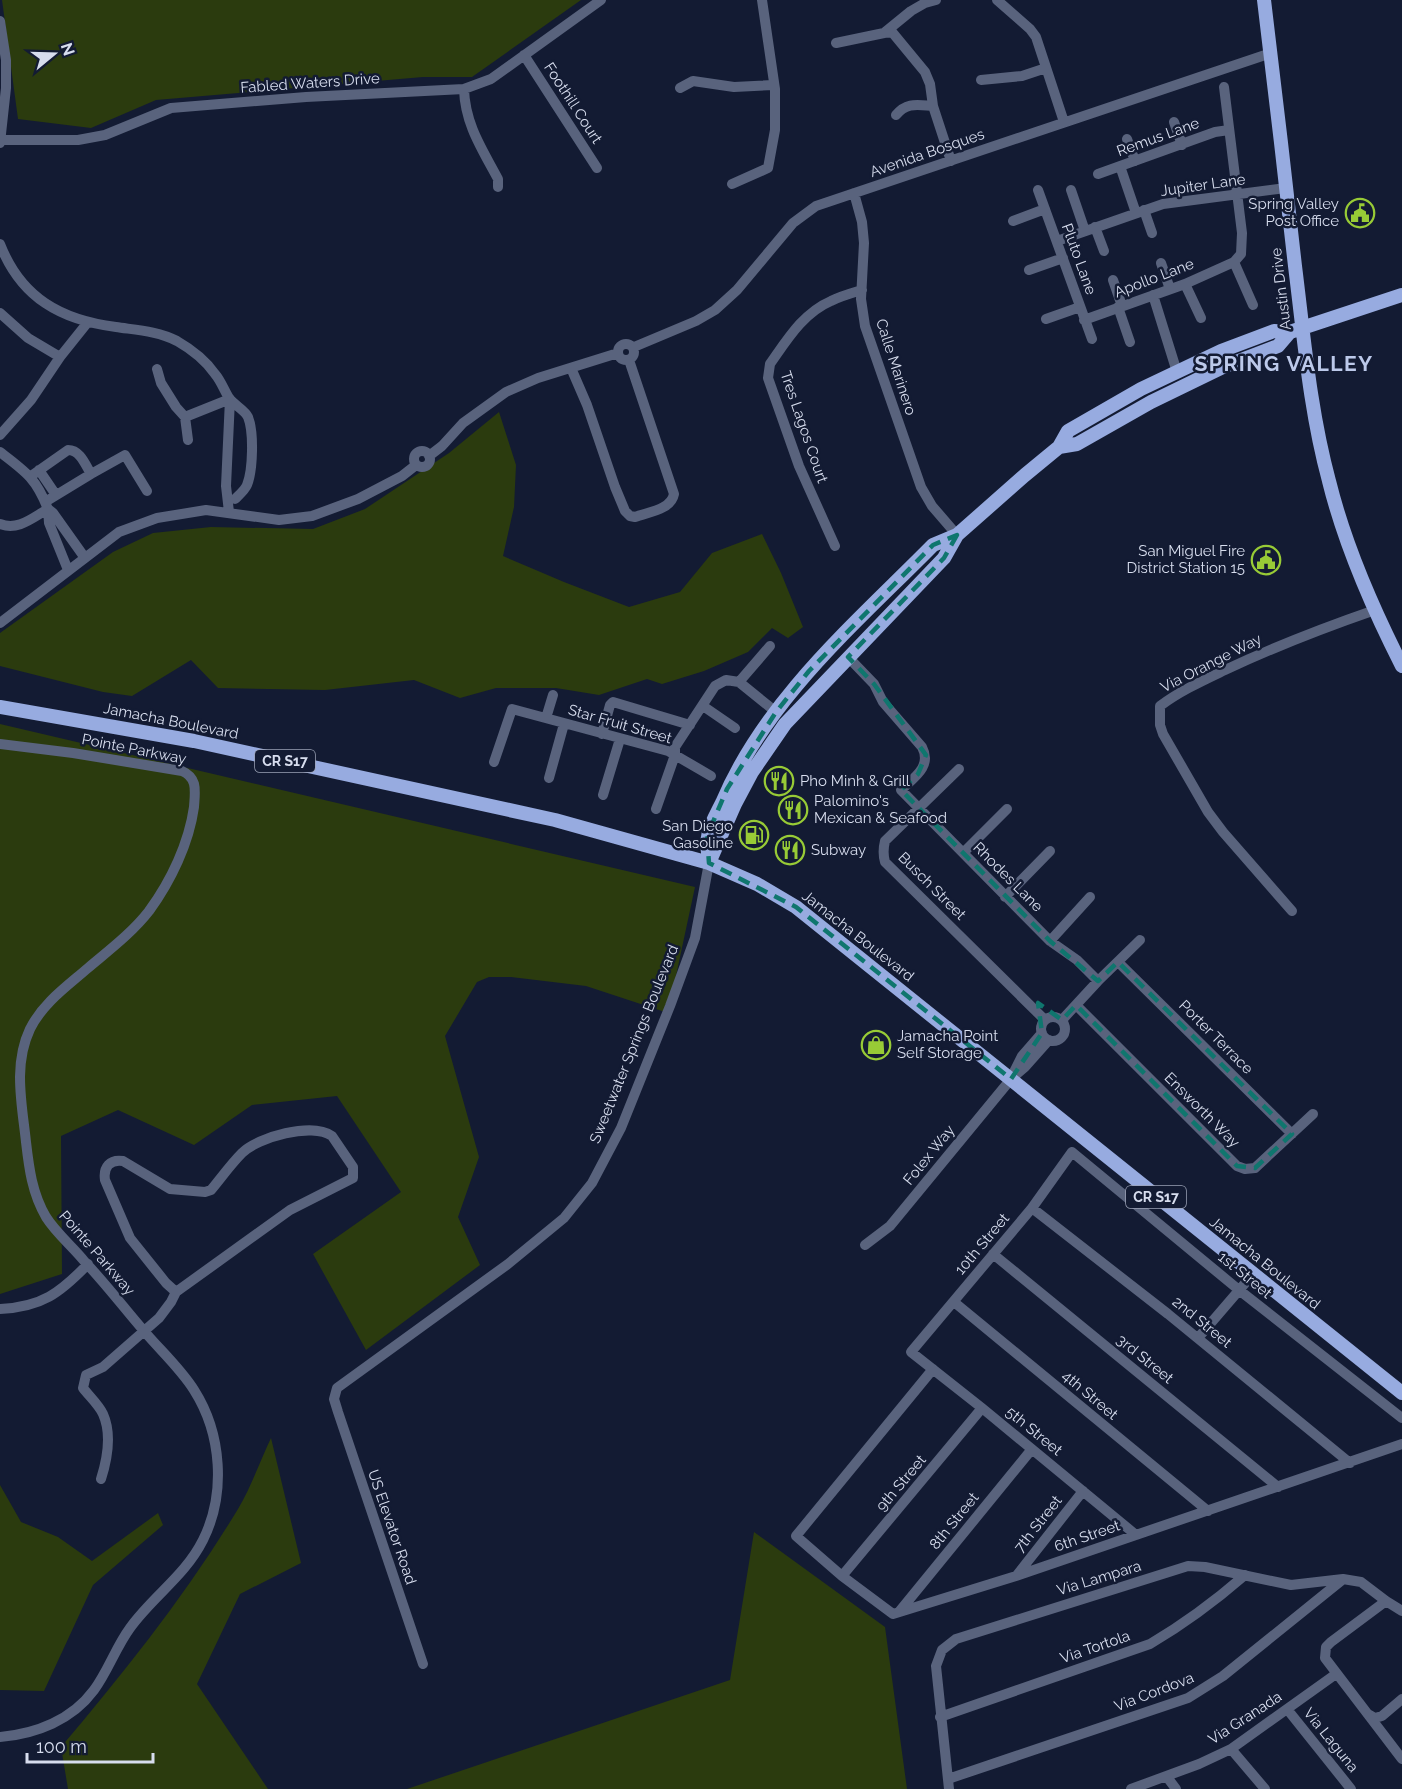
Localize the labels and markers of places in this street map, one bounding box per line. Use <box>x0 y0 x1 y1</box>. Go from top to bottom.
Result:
place label: Spring Valley Post Office <box>1248 195 1339 230</box>
public building icon: Spring Valley Post Office <box>1344 197 1376 229</box>
place label: San Miguel Fire District Station 15 <box>1127 542 1245 577</box>
public building icon: San Miguel Fire District Station 15 <box>1250 544 1282 576</box>
restaurant icon: Pho Minh & Grill <box>763 765 795 797</box>
place label: Pho Minh & Grill <box>800 772 911 790</box>
place label: Palomino's Mexican & Seafood <box>814 792 947 827</box>
restaurant icon: Palomino's Mexican & Seafood <box>777 794 809 826</box>
place label: San Diego Gasoline <box>662 817 733 852</box>
fuel station icon: San Diego Gasoline <box>738 819 770 851</box>
restaurant icon: Subway <box>774 834 806 866</box>
place label: Subway <box>811 841 866 859</box>
place label: Jamacha Point Self Storage <box>897 1027 998 1062</box>
shop icon: Jamacha Point Self Storage <box>860 1029 892 1061</box>

